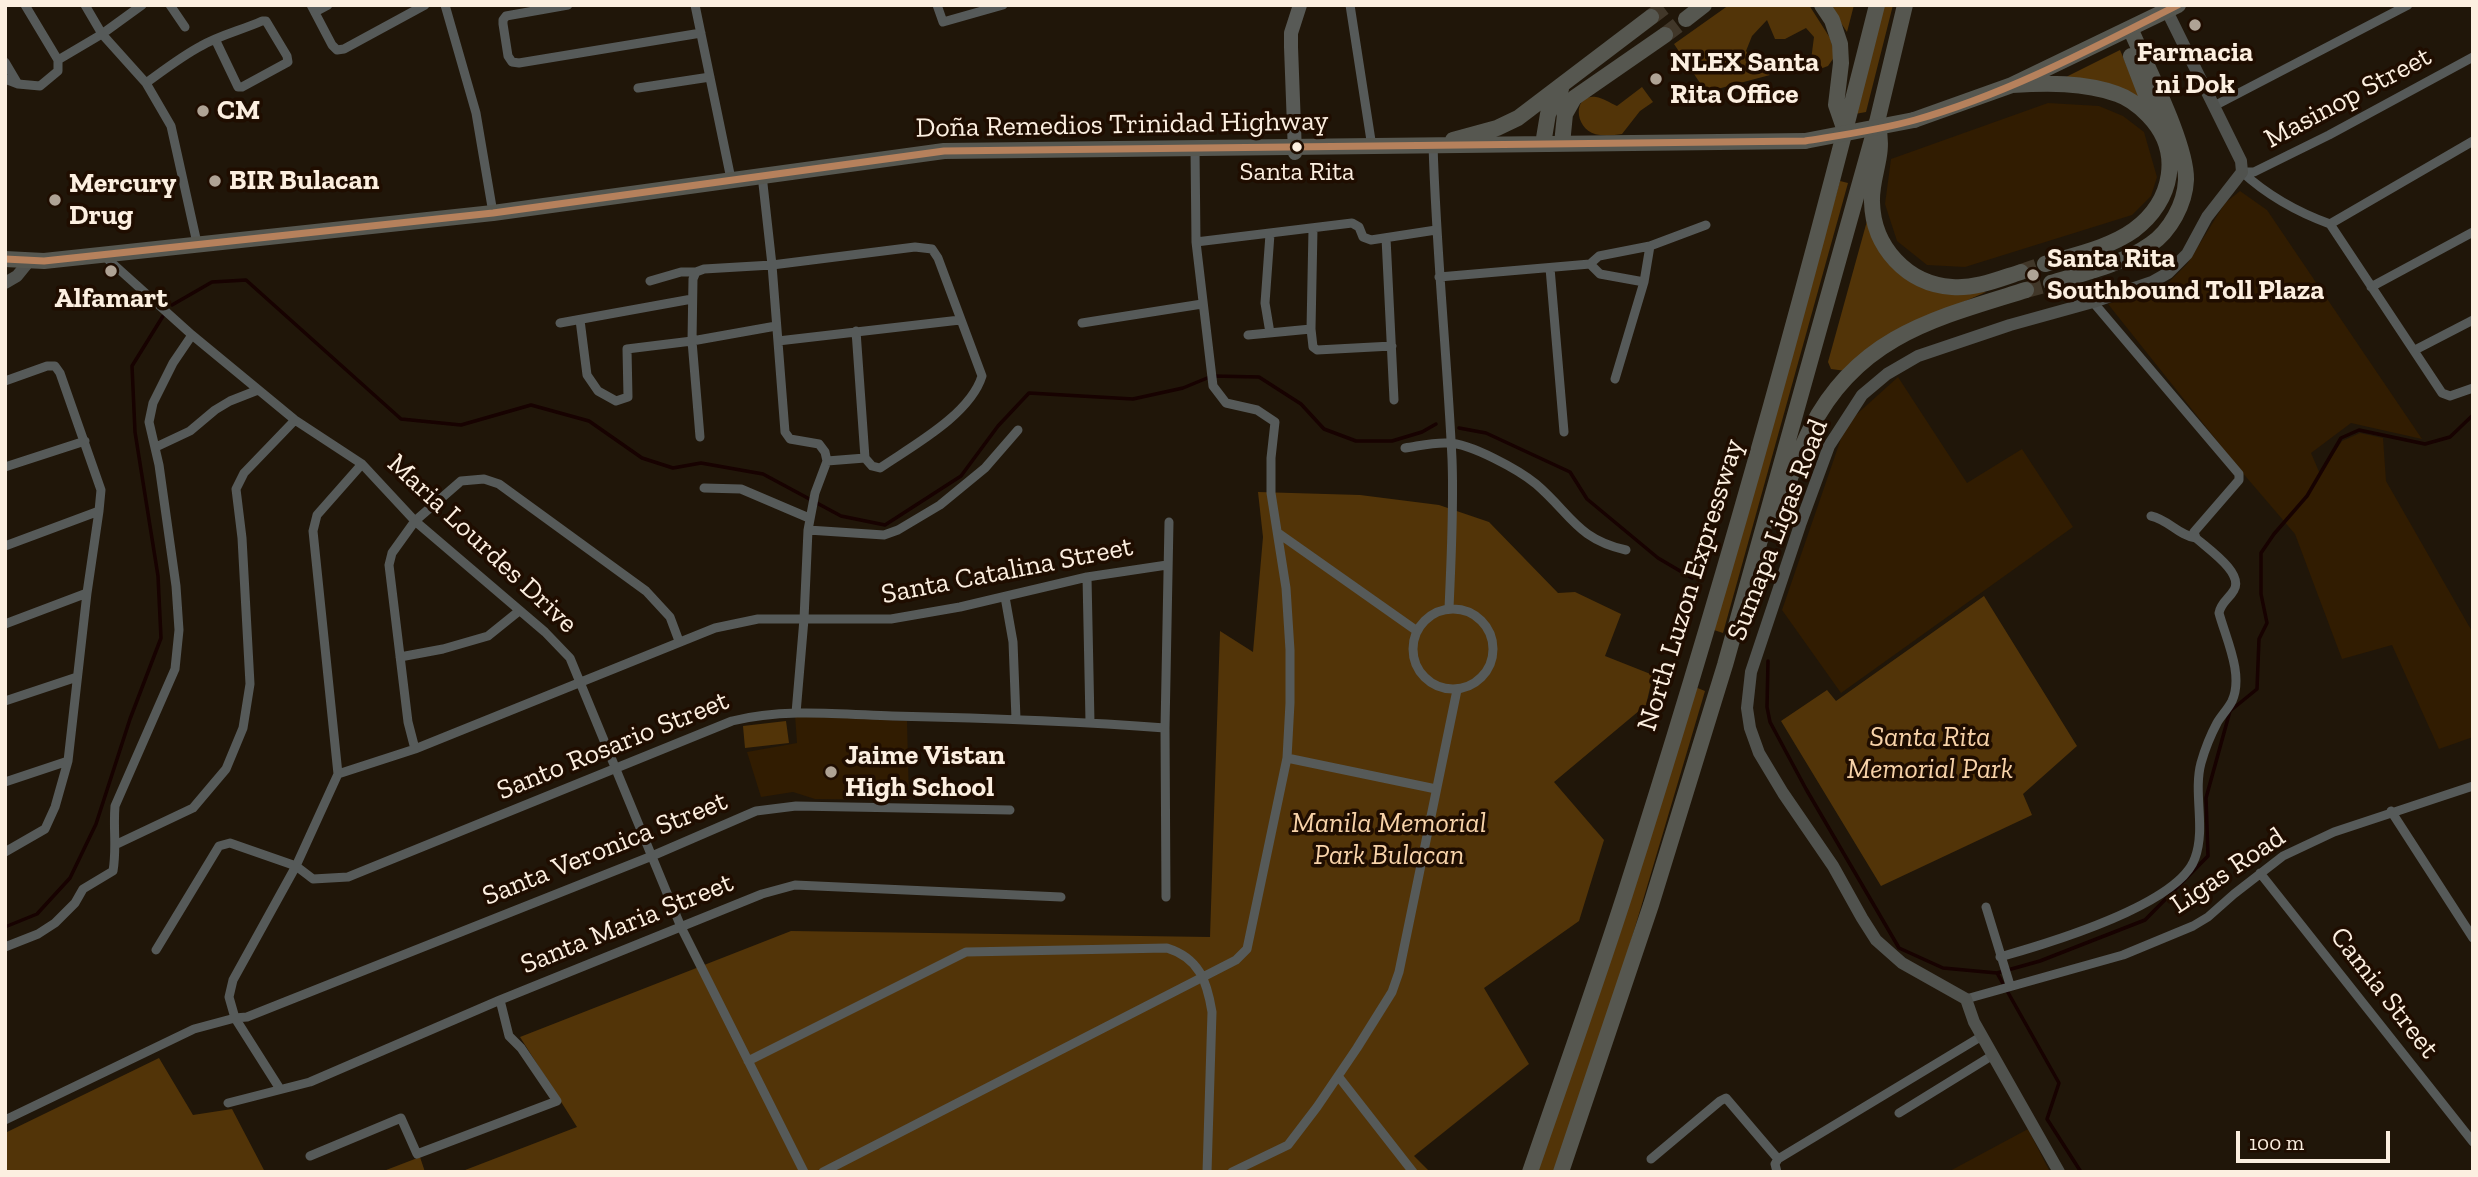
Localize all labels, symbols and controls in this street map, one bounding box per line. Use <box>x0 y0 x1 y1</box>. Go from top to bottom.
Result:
marker: Farmacia ni Dok <box>2187 17 2203 33</box>
place label: Farmacia ni Dok <box>2137 36 2253 102</box>
street label: Masinop Street <box>2259 40 2437 156</box>
place label: NLEX Santa Rita Office <box>1670 46 1819 112</box>
marker: NLEX Santa Rita Office <box>1648 71 1664 87</box>
place label: CM <box>217 94 260 128</box>
marker: CM <box>195 103 211 119</box>
street label: Doña Remedios Trinidad Highway <box>915 105 1329 145</box>
marker: Santa Rita <box>1290 140 1304 154</box>
place label: Santa Rita <box>1240 157 1354 189</box>
place label: BIR Bulacan <box>229 164 379 198</box>
place label: Mercury Drug <box>69 167 176 233</box>
marker: BIR Bulacan <box>207 173 223 189</box>
marker: Mercury Drug <box>47 192 63 208</box>
place label: Santa Rita Southbound Toll Plaza <box>2047 242 2325 308</box>
marker: Alfamart <box>103 263 119 279</box>
marker: Santa Rita Southbound Toll Plaza <box>2025 267 2041 283</box>
place label: Alfamart <box>54 282 168 316</box>
street label: Sumapa Ligas Road <box>1720 415 1836 645</box>
street label: North Luzon Expressway <box>1631 435 1751 735</box>
street label: Maria Lourdes Drive <box>380 447 584 641</box>
street label: Santa Catalina Street <box>879 530 1135 612</box>
street label: Santo Rosario Street <box>492 684 734 808</box>
park label: Santa Rita Memorial Park <box>1847 721 2013 787</box>
place label: Jaime Vistan High School <box>845 739 1005 805</box>
marker: Jaime Vistan High School <box>823 764 839 780</box>
street label: Santa Veronica Street <box>478 785 732 913</box>
park label: Manila Memorial Park Bulacan <box>1292 807 1486 873</box>
street label: Ligas Road <box>2164 821 2292 921</box>
street label: Santa Maria Street <box>516 866 738 982</box>
street label: Camia Street <box>2322 921 2446 1065</box>
scale bar <box>2240 1118 2394 1162</box>
text: 100 m <box>2249 1130 2304 1155</box>

